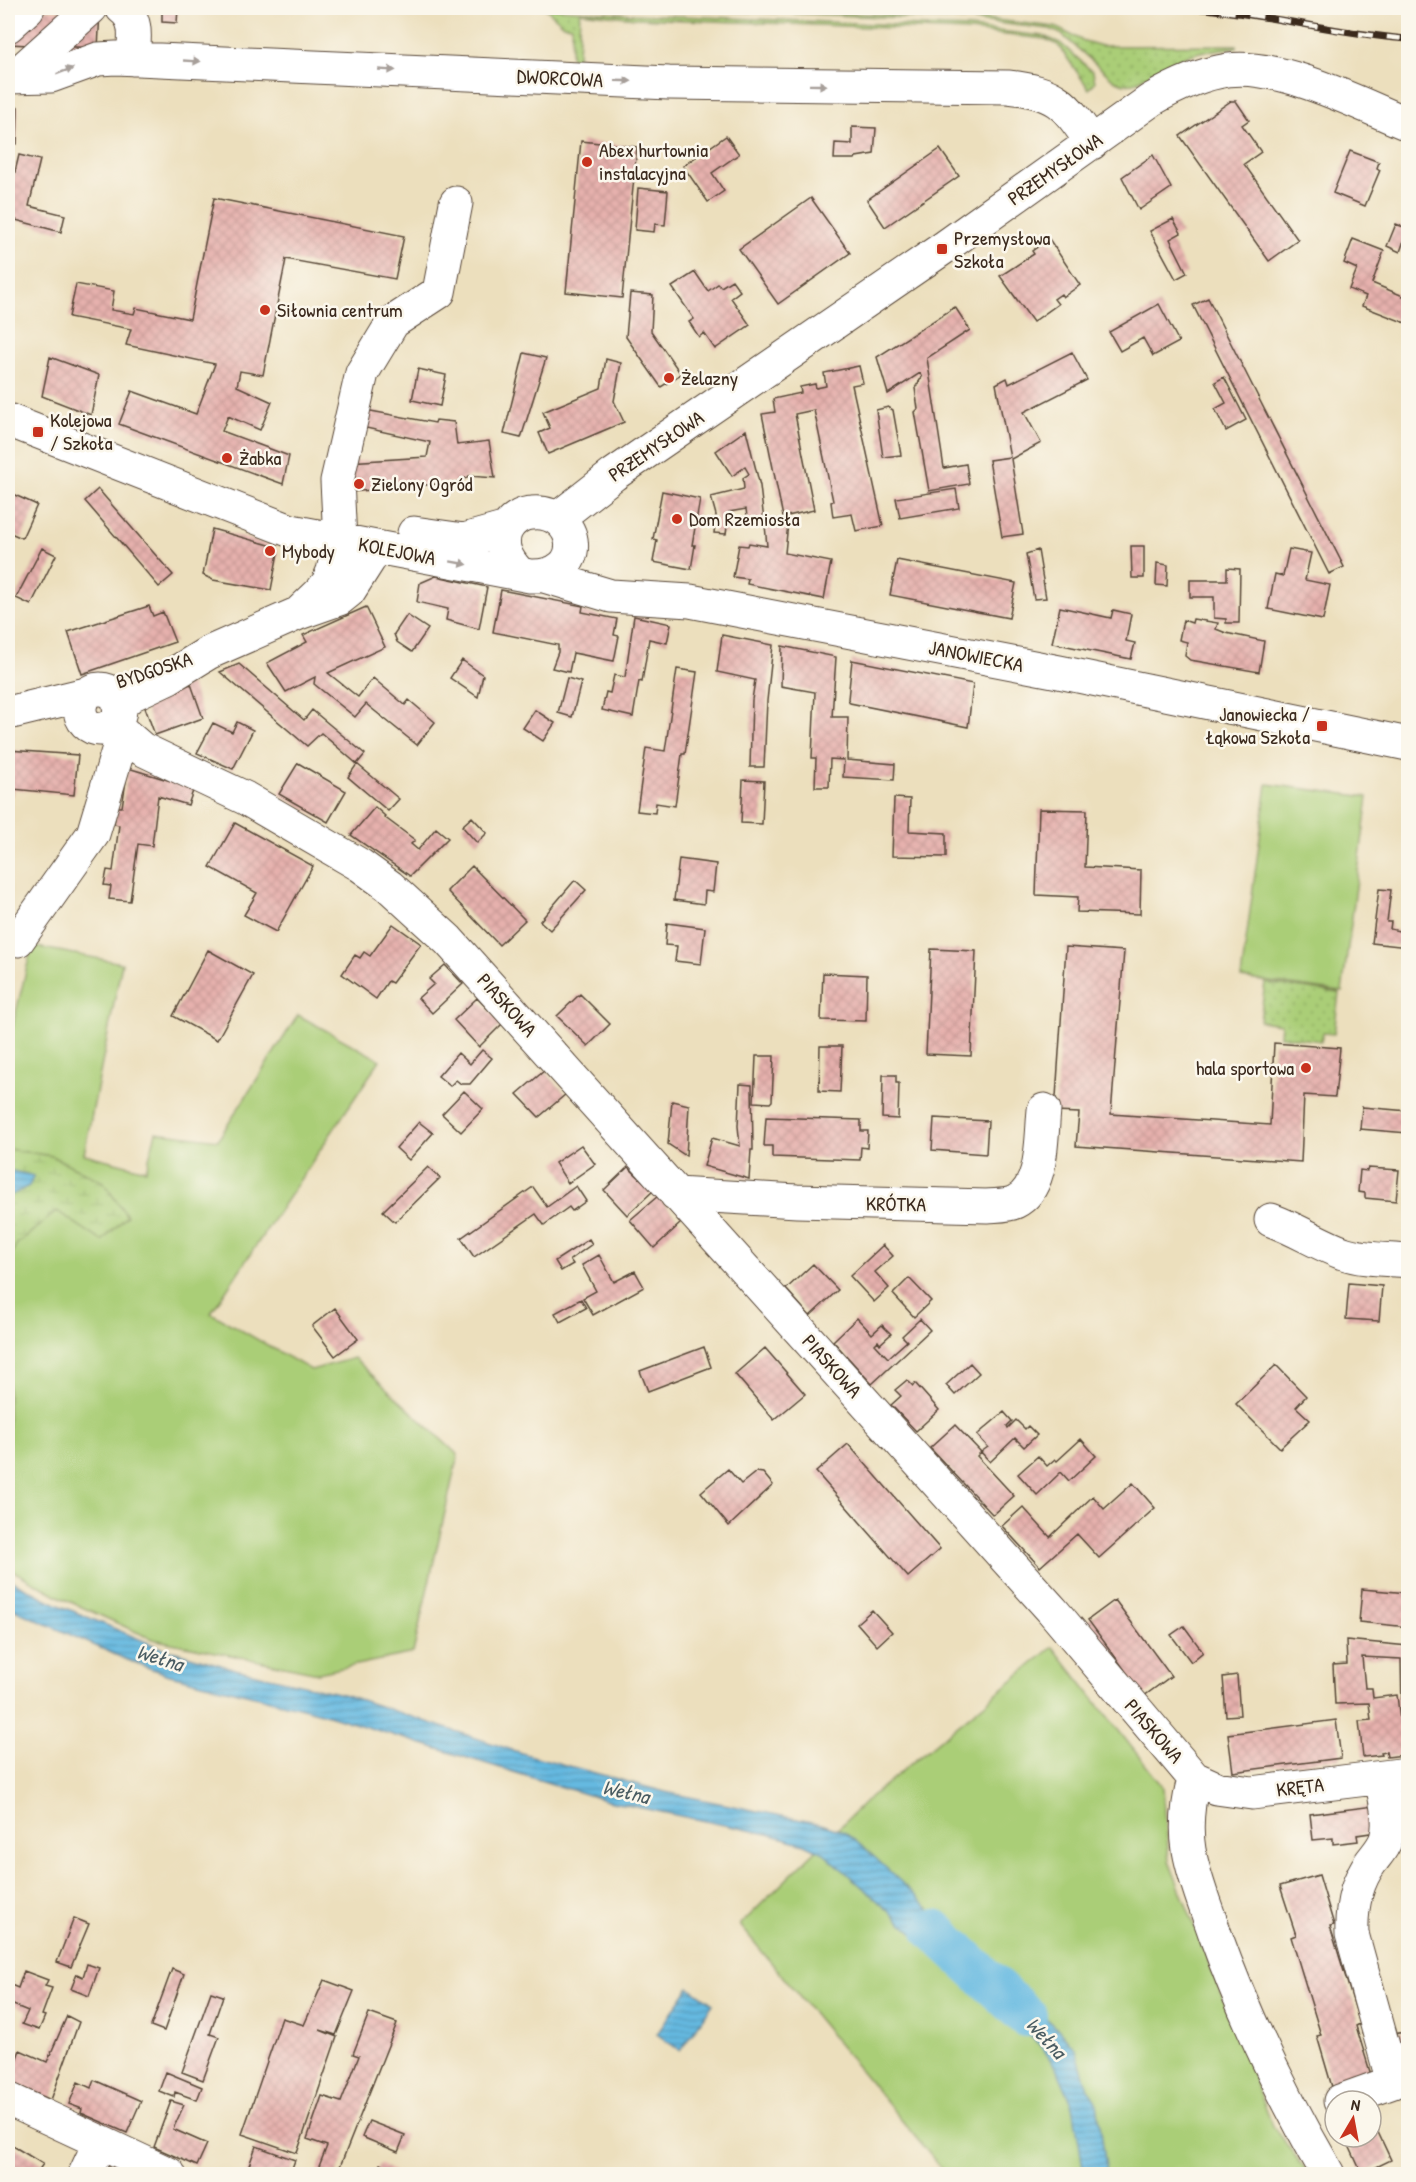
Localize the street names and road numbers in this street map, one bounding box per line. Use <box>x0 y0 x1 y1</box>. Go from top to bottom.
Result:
street label: DWORCOWA <box>516 62 604 93</box>
street label: PRZEMYSŁOWA <box>1002 126 1108 211</box>
street label: PRZEMYSŁOWA <box>603 404 709 487</box>
street label: KOLEJOWA <box>356 530 438 571</box>
street label: JANOWIECKA <box>926 633 1026 678</box>
street label: BYDGOSKA <box>112 644 196 695</box>
street label: PIASKOWA <box>472 967 543 1042</box>
street label: KRÓTKA <box>866 1189 927 1218</box>
street label: PIASKOWA <box>797 1328 868 1403</box>
street label: PIASKOWA <box>1119 1693 1190 1769</box>
street label: KRĘTA <box>1275 1770 1325 1803</box>

